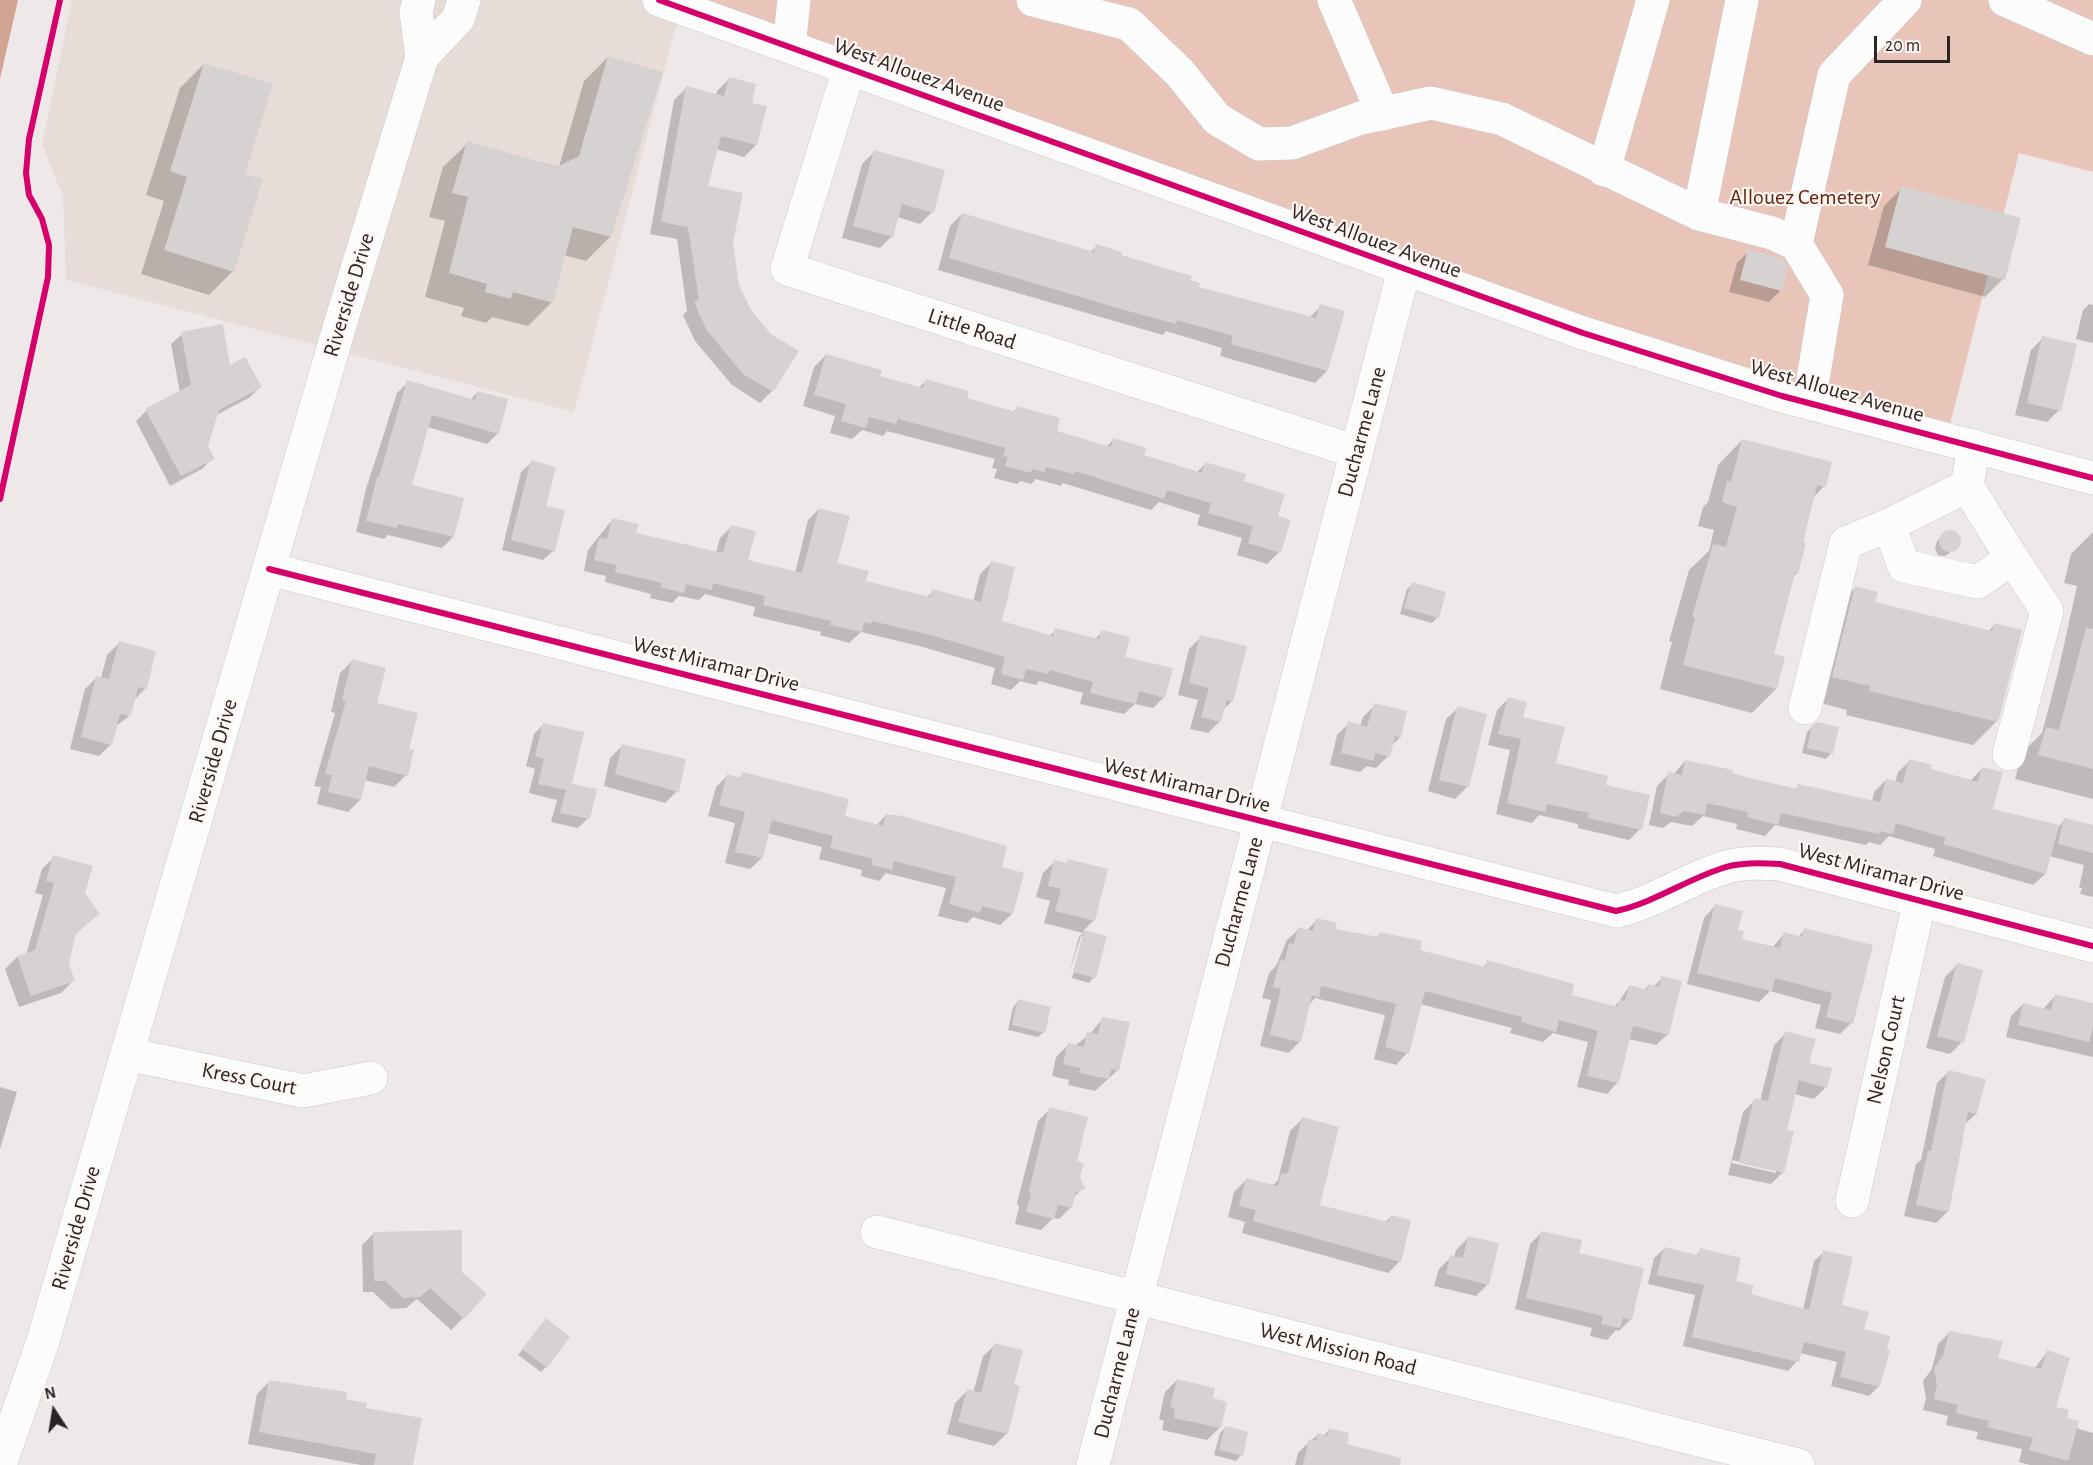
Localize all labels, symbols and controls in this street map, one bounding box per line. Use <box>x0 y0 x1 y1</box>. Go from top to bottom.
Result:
scale bar <box>1877 24 1954 62</box>
street label: West Allouez Avenue <box>830 32 1008 118</box>
text: 20 m <box>1885 37 1920 55</box>
park label: Allouez Cemetery <box>1730 184 1880 210</box>
street label: West Allouez Avenue <box>1287 198 1465 284</box>
street label: Riverside Drive <box>318 230 380 360</box>
street label: Little Road <box>924 302 1020 356</box>
street label: West Allouez Avenue <box>1747 353 1927 429</box>
street label: Ducharme Lane <box>1332 364 1392 500</box>
street label: West Miramar Drive <box>630 630 802 698</box>
street label: Riverside Drive <box>183 696 243 826</box>
street label: West Miramar Drive <box>1101 751 1273 819</box>
street label: Ducharme Lane <box>1209 834 1269 970</box>
street label: West Miramar Drive <box>1795 837 1967 907</box>
street label: Nelson Court <box>1861 993 1911 1107</box>
street label: Kress Court <box>199 1057 299 1101</box>
street label: Riverside Drive <box>46 1163 106 1293</box>
street label: Ducharme Lane <box>1088 1305 1146 1441</box>
street label: West Mission Road <box>1257 1317 1419 1381</box>
north arrow <box>24 1381 84 1441</box>
text: N <box>43 1384 57 1402</box>

